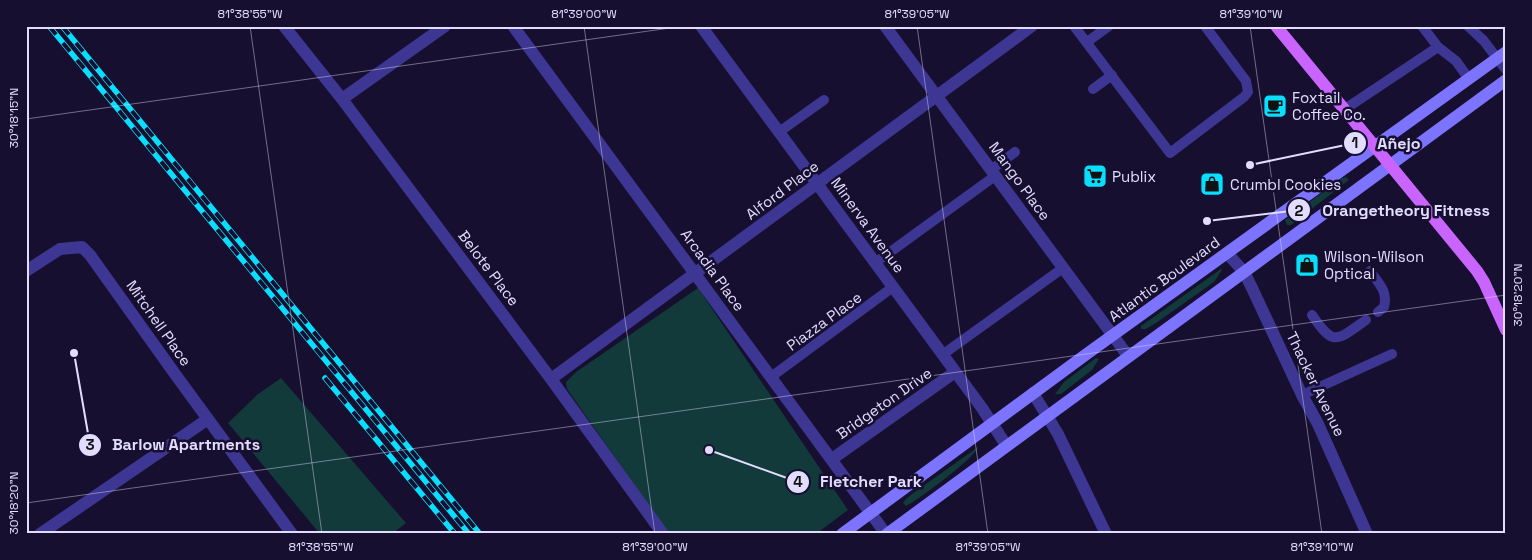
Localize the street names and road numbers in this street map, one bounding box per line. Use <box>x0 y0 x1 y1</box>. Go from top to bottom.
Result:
street label: Mango Place <box>985 138 1055 224</box>
street label: Alford Place <box>742 156 822 224</box>
street label: Minerva Avenue <box>827 174 909 277</box>
street label: Arcadia Place <box>677 225 749 315</box>
street label: Belote Place <box>454 226 524 310</box>
street label: Atlantic Boulevard <box>1105 232 1223 326</box>
street label: Mitchell Place <box>122 276 196 370</box>
street label: Piazza Place <box>783 287 865 355</box>
street label: Thacker Avenue <box>1282 328 1350 440</box>
street label: Bridgeton Drive <box>833 363 935 443</box>

